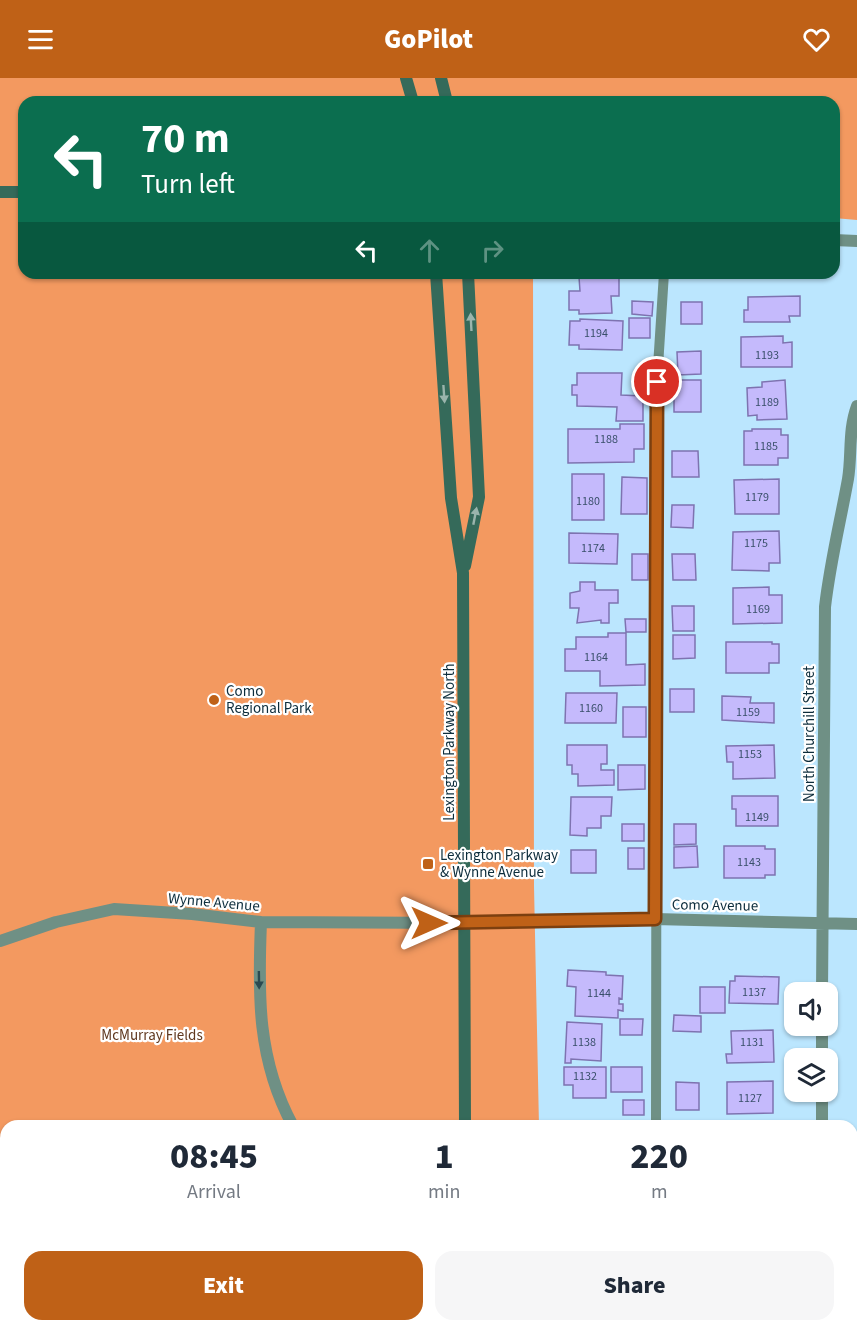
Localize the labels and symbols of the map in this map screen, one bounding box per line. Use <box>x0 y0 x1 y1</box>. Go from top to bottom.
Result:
one-way arrow <box>467 312 476 331</box>
house number: 1194 <box>584 325 608 342</box>
house number: 1193 <box>755 347 779 364</box>
pin <box>631 356 682 407</box>
one-way arrow <box>439 385 449 404</box>
house number: 1189 <box>755 394 779 411</box>
house number: 1188 <box>594 431 618 448</box>
house number: 1185 <box>754 438 778 455</box>
house number: 1179 <box>745 489 769 506</box>
house number: 1180 <box>576 493 600 510</box>
one-way arrow <box>471 506 480 525</box>
house number: 1175 <box>744 535 768 552</box>
house number: 1174 <box>581 540 605 557</box>
house number: 1169 <box>746 601 770 618</box>
house number: 1164 <box>584 649 608 666</box>
street label: Lexington Parkway North <box>439 663 460 821</box>
street label: North Churchill Street <box>799 666 820 802</box>
place label: Como Regional Park <box>226 681 312 719</box>
marker: Como Regional Park <box>207 693 221 707</box>
house number: 1160 <box>579 700 603 717</box>
house number: 1159 <box>736 704 760 721</box>
house number: 1153 <box>738 746 762 763</box>
house number: 1149 <box>745 809 769 826</box>
place label: Lexington Parkway & Wynne Avenue <box>440 845 558 883</box>
house number: 1143 <box>737 854 761 871</box>
marker: Lexington Parkway & Wynne Avenue <box>421 857 435 871</box>
street label: Wynne Avenue <box>167 888 261 917</box>
position arrow <box>397 891 461 955</box>
street label: Como Avenue <box>672 894 758 917</box>
one-way arrow <box>255 971 264 990</box>
house number: 1137 <box>742 984 766 1001</box>
house number: 1144 <box>587 985 611 1002</box>
park label: McMurray Fields <box>101 1025 203 1046</box>
house number: 1138 <box>572 1034 596 1051</box>
house number: 1131 <box>740 1034 764 1051</box>
house number: 1132 <box>573 1068 597 1085</box>
house number: 1127 <box>738 1090 762 1107</box>

